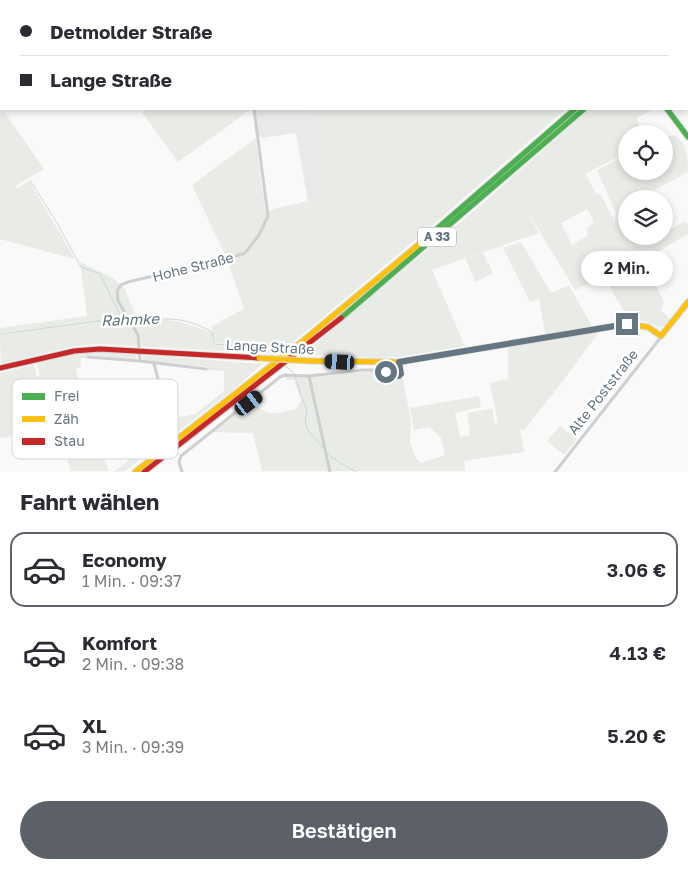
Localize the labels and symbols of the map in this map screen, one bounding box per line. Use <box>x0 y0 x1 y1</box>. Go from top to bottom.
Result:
road number: A 33 <box>418 228 456 246</box>
street label: Hohe Straße <box>151 248 235 285</box>
callout: 2 Min. <box>581 252 673 286</box>
water label: Rahmke <box>101 309 161 329</box>
route end <box>616 313 638 335</box>
street label: Lange Straße <box>225 336 315 357</box>
street label: Alte Poststraße <box>564 346 641 438</box>
car <box>324 354 355 370</box>
route start <box>375 361 397 383</box>
legend <box>12 379 178 459</box>
text: Frei <box>54 387 80 404</box>
car <box>232 388 265 418</box>
text: Zäh <box>54 410 79 427</box>
text: Stau <box>54 432 85 449</box>

